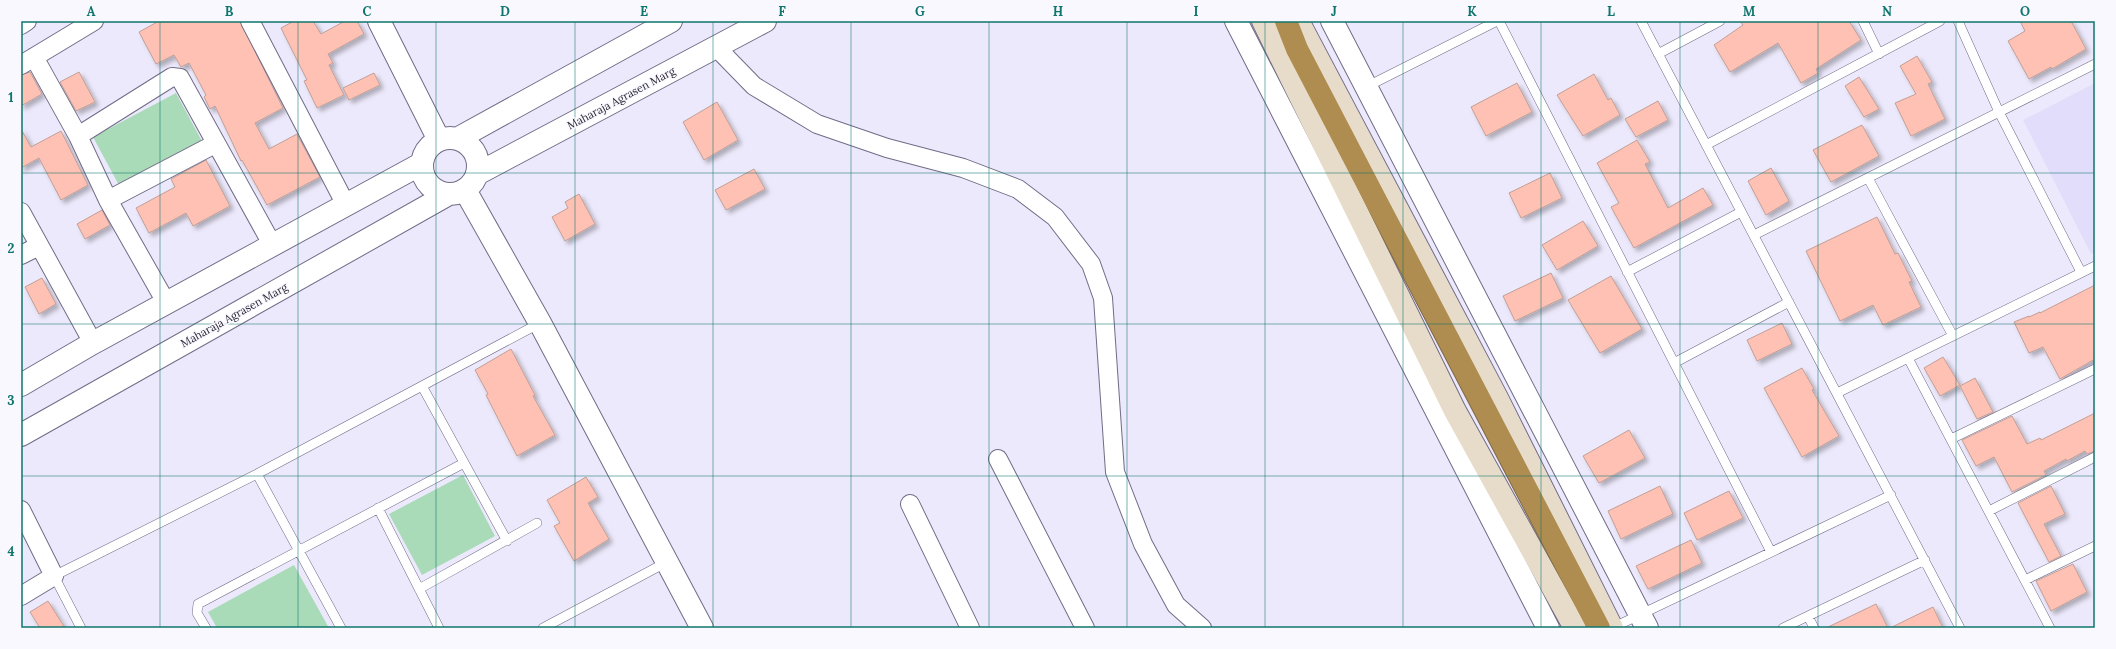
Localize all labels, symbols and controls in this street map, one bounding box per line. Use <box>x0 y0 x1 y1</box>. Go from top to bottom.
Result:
text: A <box>87 3 96 20</box>
text: B <box>225 3 234 20</box>
text: C <box>363 3 372 20</box>
text: D <box>500 3 510 20</box>
text: E <box>640 3 648 20</box>
text: F <box>778 3 786 20</box>
text: G <box>915 3 925 20</box>
text: H <box>1053 3 1063 20</box>
text: I <box>1193 3 1199 20</box>
text: J <box>1331 3 1337 20</box>
text: K <box>1467 3 1477 20</box>
text: L <box>1607 3 1615 20</box>
text: M <box>1743 3 1756 20</box>
text: N <box>1882 3 1892 20</box>
text: O <box>2020 3 2030 20</box>
street label: Maharaja Agrasen Marg <box>565 63 678 132</box>
text: 1 <box>8 89 14 106</box>
text: 2 <box>8 240 15 257</box>
street label: Maharaja Agrasen Marg <box>178 279 291 350</box>
text: 3 <box>7 392 15 409</box>
text: 4 <box>7 543 15 560</box>

